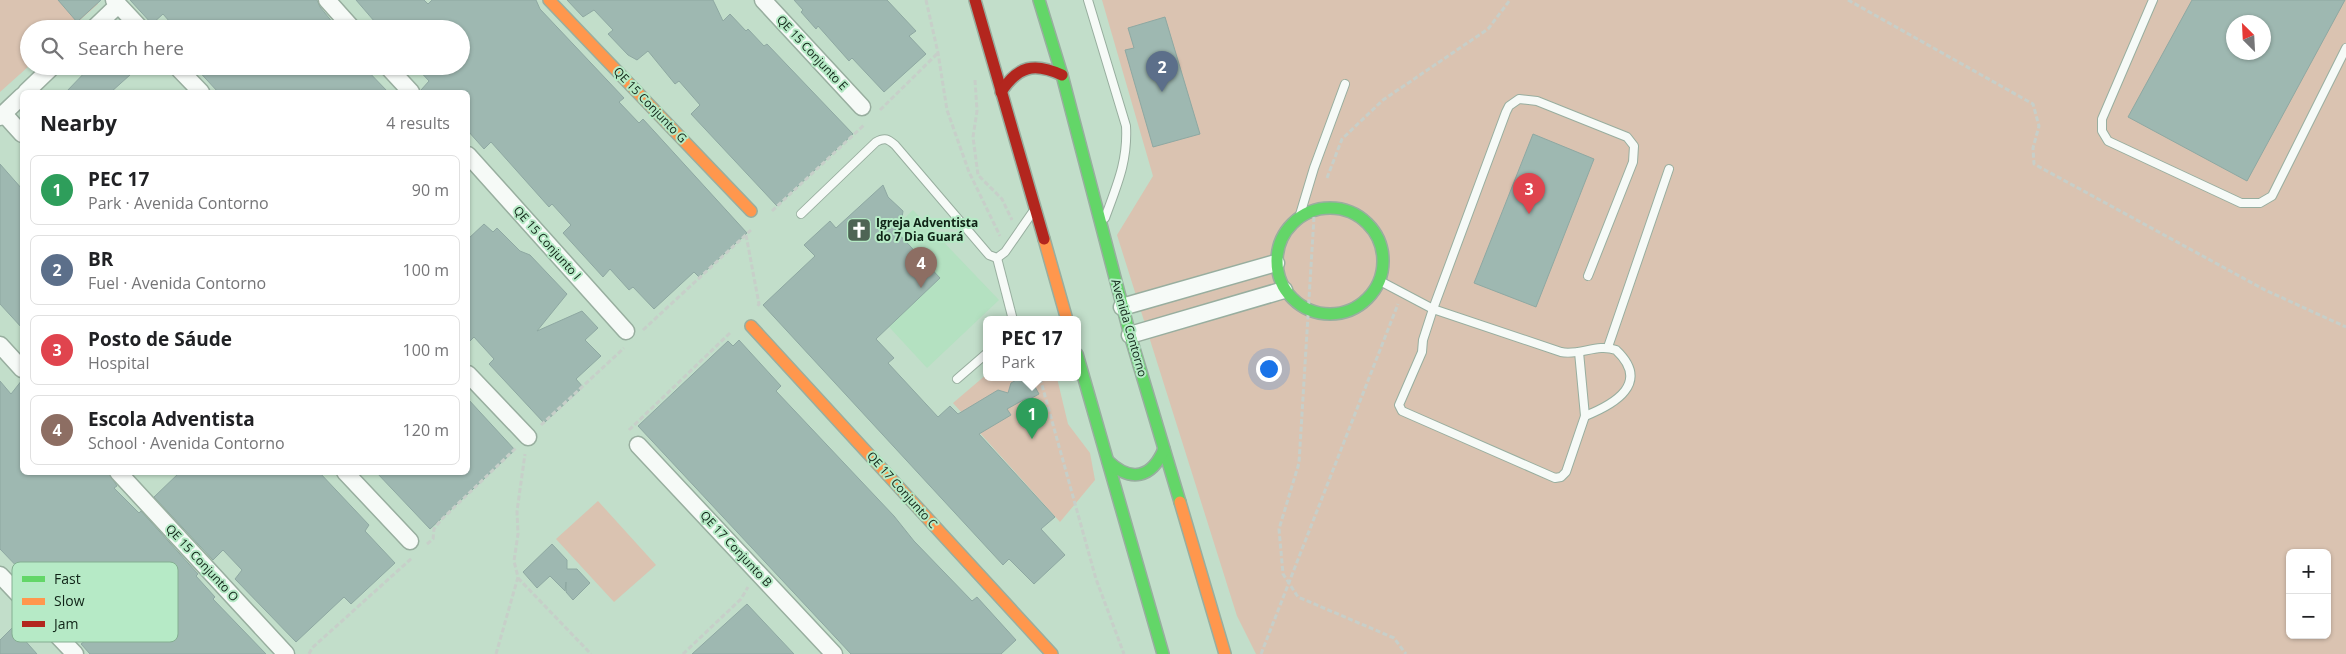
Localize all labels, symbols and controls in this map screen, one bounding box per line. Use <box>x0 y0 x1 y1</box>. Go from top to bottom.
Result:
street label: QE 15 Conjunto E <box>773 11 852 94</box>
north arrow <box>2226 15 2271 60</box>
search box <box>20 20 470 75</box>
icon: search <box>38 34 66 62</box>
text: Search here <box>78 35 184 61</box>
pin: 2 <box>1146 51 1178 92</box>
street label: QE 15 Conjunto G <box>610 63 691 146</box>
text: Nearby <box>40 109 117 137</box>
text: 4 results <box>386 112 450 134</box>
text: PEC 17 <box>88 166 149 192</box>
pin: 3 <box>1513 173 1545 214</box>
text: 1 <box>52 179 62 201</box>
text: 90 m <box>412 179 449 201</box>
text: Park · Avenida Contorno <box>88 192 269 214</box>
street label: QE 15 Conjunto I <box>510 202 585 283</box>
place label: Igreja Adventista do 7 Dia Guará <box>876 214 978 245</box>
church icon: Igreja Adventista do 7 Dia Guará <box>846 217 872 243</box>
text: BR <box>88 246 113 272</box>
pin: 4 <box>905 247 937 288</box>
text: 2 <box>52 259 62 281</box>
text: 100 m <box>403 259 449 281</box>
text: Fuel · Avenida Contorno <box>88 272 266 294</box>
street label: Avenida Contorno <box>1107 277 1152 379</box>
popup <box>983 316 1081 381</box>
text: PEC 17 <box>1001 325 1063 351</box>
text: Posto de Sáude <box>88 326 232 352</box>
text: 3 <box>52 339 62 361</box>
text: 100 m <box>403 339 449 361</box>
text: Park <box>1001 351 1035 373</box>
text: Hospital <box>88 352 150 374</box>
your location <box>1256 356 1282 382</box>
pin: 1 <box>1016 398 1048 439</box>
text: Escola Adventista <box>88 406 255 432</box>
text: 4 <box>52 419 62 441</box>
text: 120 m <box>403 419 449 441</box>
text: School · Avenida Contorno <box>88 432 285 454</box>
street label: QE 17 Conjunto C <box>863 448 942 532</box>
street label: QE 17 Conjunto B <box>697 507 776 591</box>
street label: QE 15 Conjunto O <box>162 520 243 605</box>
map controls <box>2286 549 2331 639</box>
button: + <box>2286 549 2331 594</box>
legend <box>12 562 178 642</box>
text: Fast <box>54 569 81 588</box>
text: Slow <box>54 591 85 610</box>
button: − <box>2286 594 2331 639</box>
text: Jam <box>52 614 79 633</box>

